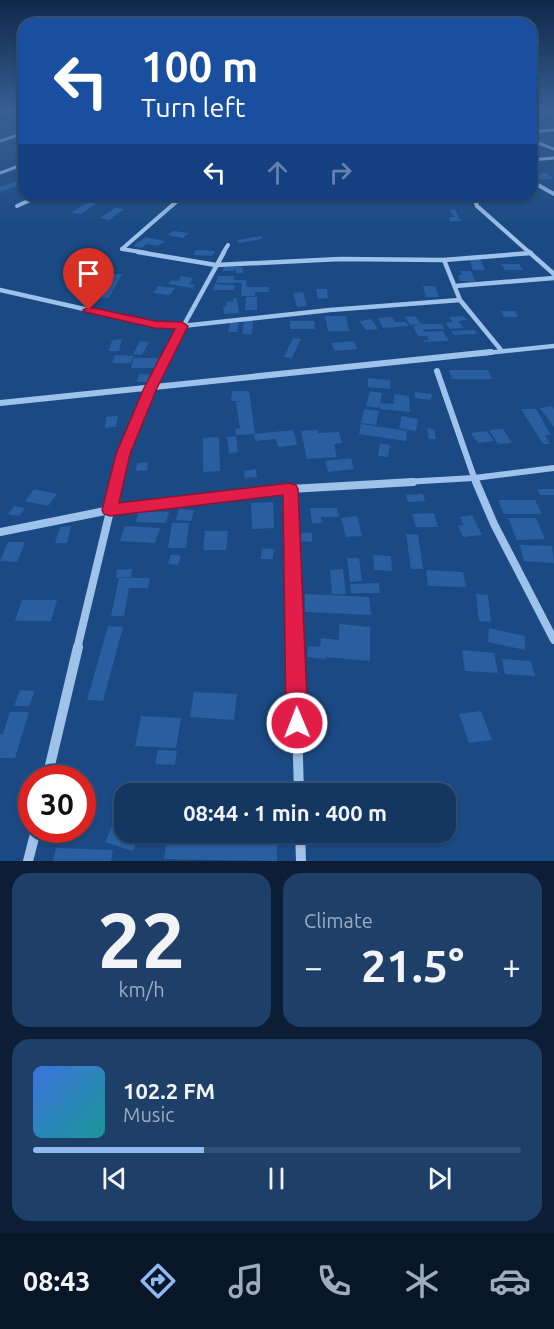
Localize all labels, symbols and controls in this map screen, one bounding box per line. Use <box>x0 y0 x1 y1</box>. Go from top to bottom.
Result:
icon: left <box>42 42 120 120</box>
text: 100 m <box>141 43 258 90</box>
text: Turn left <box>141 92 245 122</box>
icon: left <box>198 156 231 189</box>
icon: ahead <box>261 156 294 189</box>
icon: right <box>324 156 357 189</box>
pin <box>63 248 114 310</box>
icon: arrive <box>72 257 105 290</box>
position arrow <box>265 691 329 755</box>
speed limit sign: 30 <box>18 765 96 843</box>
text: 08:44 · 1 min · 400 m <box>183 800 387 825</box>
text: 22 <box>98 895 185 983</box>
text: Climate <box>304 909 373 932</box>
text: 21.5° <box>361 940 464 991</box>
text: − <box>304 948 323 985</box>
text: + <box>502 948 521 985</box>
text: km/h <box>118 978 165 1001</box>
text: 102.2 FM <box>123 1078 215 1103</box>
text: Music <box>123 1103 175 1126</box>
icon: previous <box>98 1162 131 1195</box>
icon: pause <box>260 1162 293 1195</box>
icon: next <box>423 1162 456 1195</box>
icon: directions <box>137 1260 179 1302</box>
icon: music <box>225 1260 267 1302</box>
icon: phone <box>313 1260 355 1302</box>
icon: climate <box>401 1260 443 1302</box>
icon: car <box>489 1260 531 1302</box>
text: 08:43 <box>23 1266 91 1296</box>

